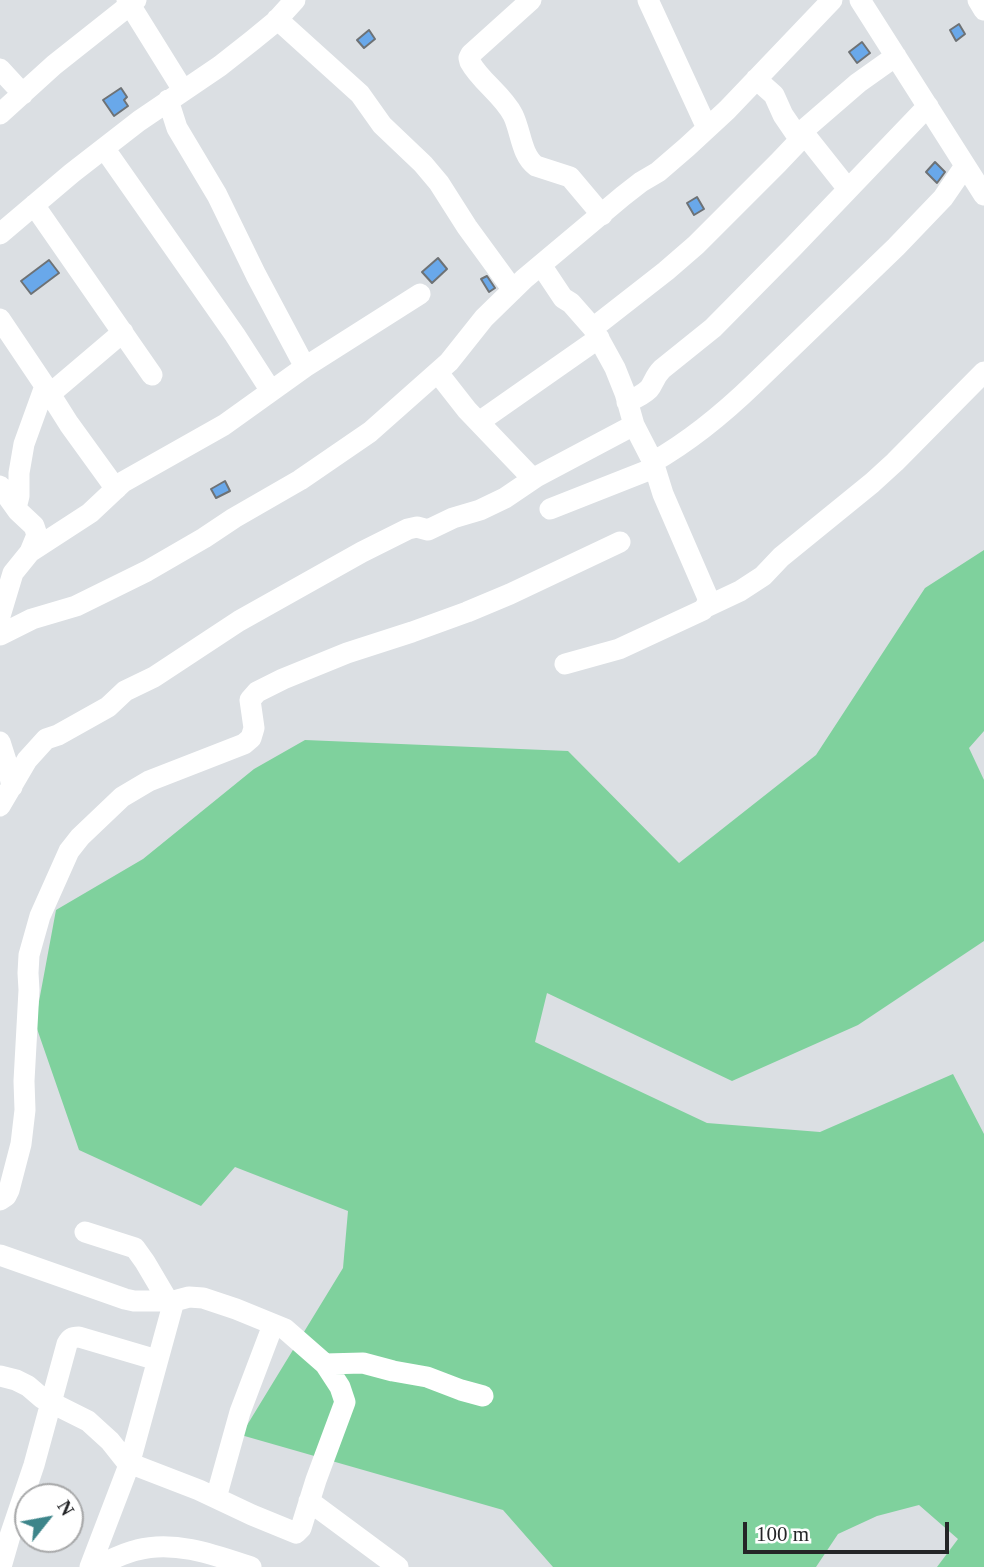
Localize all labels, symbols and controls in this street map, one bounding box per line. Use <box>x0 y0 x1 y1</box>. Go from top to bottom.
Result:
north arrow <box>14 1483 84 1553</box>
text: N <box>53 1497 78 1519</box>
scale bar <box>746 1508 953 1552</box>
text: 100 m <box>756 1522 809 1546</box>

